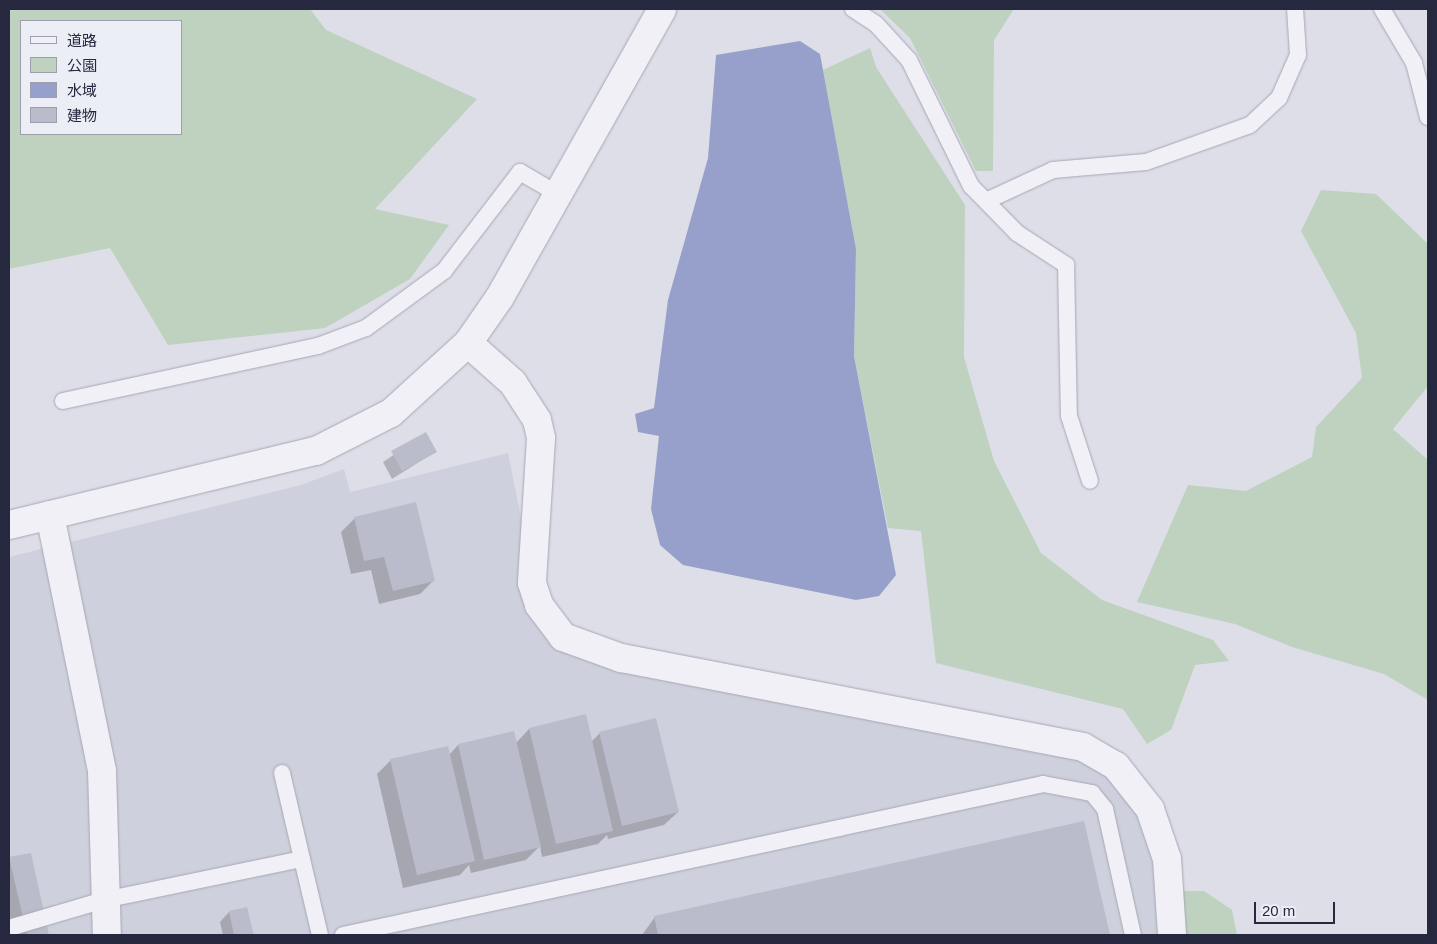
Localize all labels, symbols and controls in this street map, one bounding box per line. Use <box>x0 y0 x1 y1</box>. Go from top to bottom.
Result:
legend <box>20 20 182 135</box>
text: 道路 <box>67 32 97 49</box>
text: 公園 <box>67 57 97 74</box>
text: 水域 <box>67 82 97 99</box>
text: 建物 <box>67 107 97 124</box>
scale bar <box>1257 892 1338 924</box>
text: 20 m <box>1262 902 1295 919</box>

